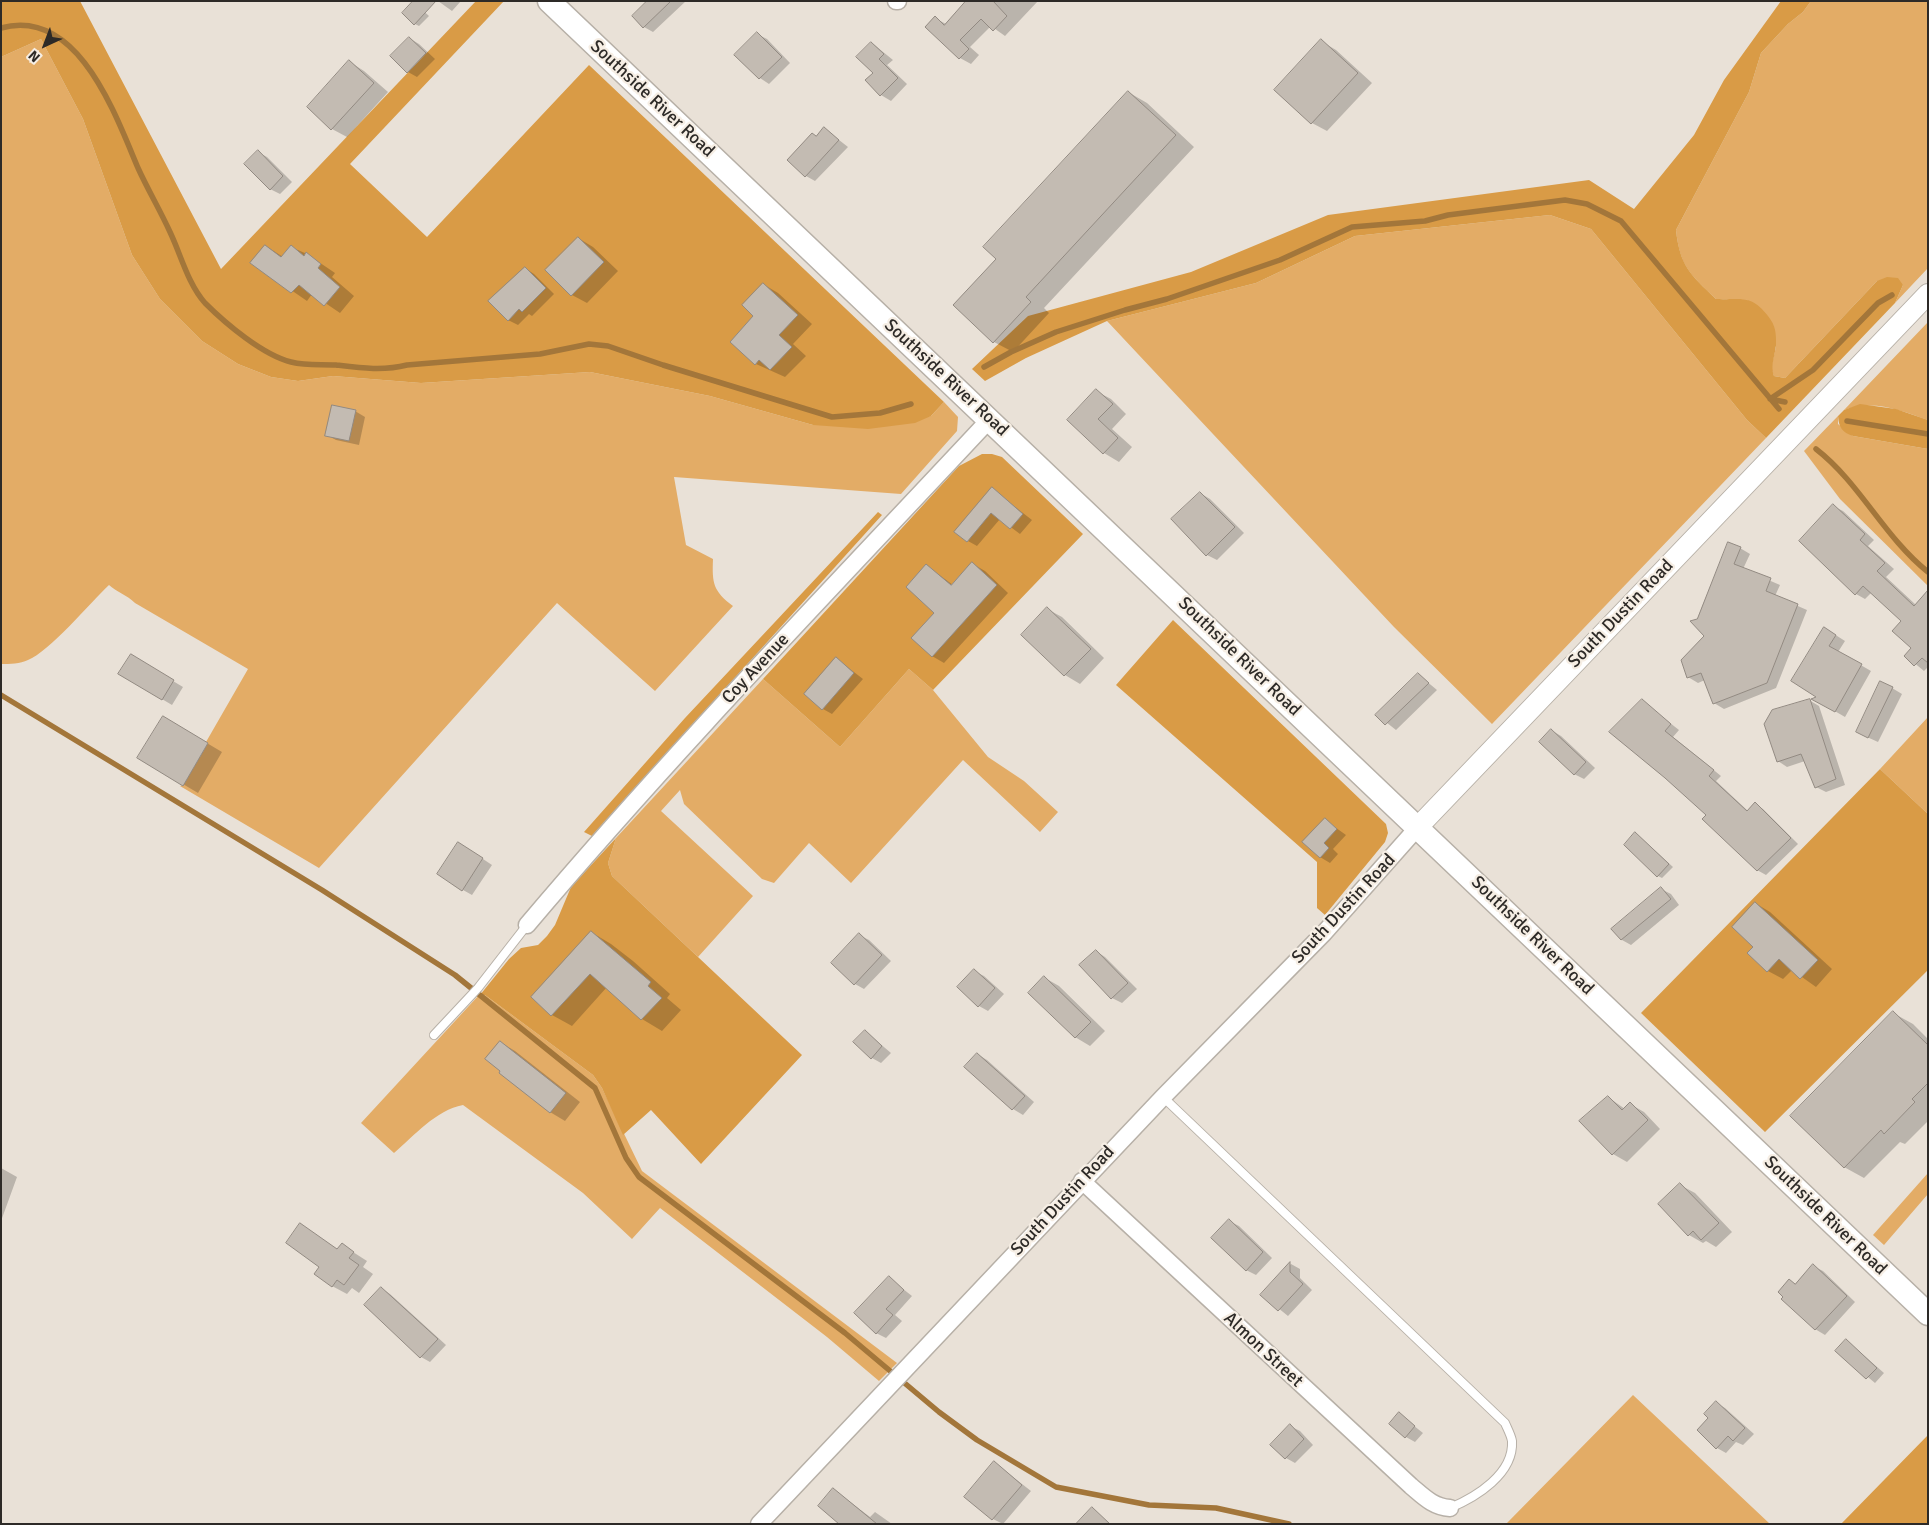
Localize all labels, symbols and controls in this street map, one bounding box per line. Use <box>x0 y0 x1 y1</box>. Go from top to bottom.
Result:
north arrow <box>20 20 70 70</box>
street label: Southside River Road <box>585 36 719 162</box>
text: N <box>25 47 44 66</box>
street label: Southside River Road <box>879 315 1013 441</box>
street label: South Dustin Road <box>1564 555 1678 673</box>
street label: Southside River Road <box>1173 593 1305 721</box>
street label: Coy Avenue <box>718 629 794 709</box>
street label: South Dustin Road <box>1288 850 1400 968</box>
street label: Southside River Road <box>1466 872 1598 1000</box>
street label: South Dustin Road <box>1007 1142 1119 1260</box>
street label: Southside River Road <box>1759 1152 1891 1280</box>
street label: Almon Street <box>1219 1308 1307 1392</box>

